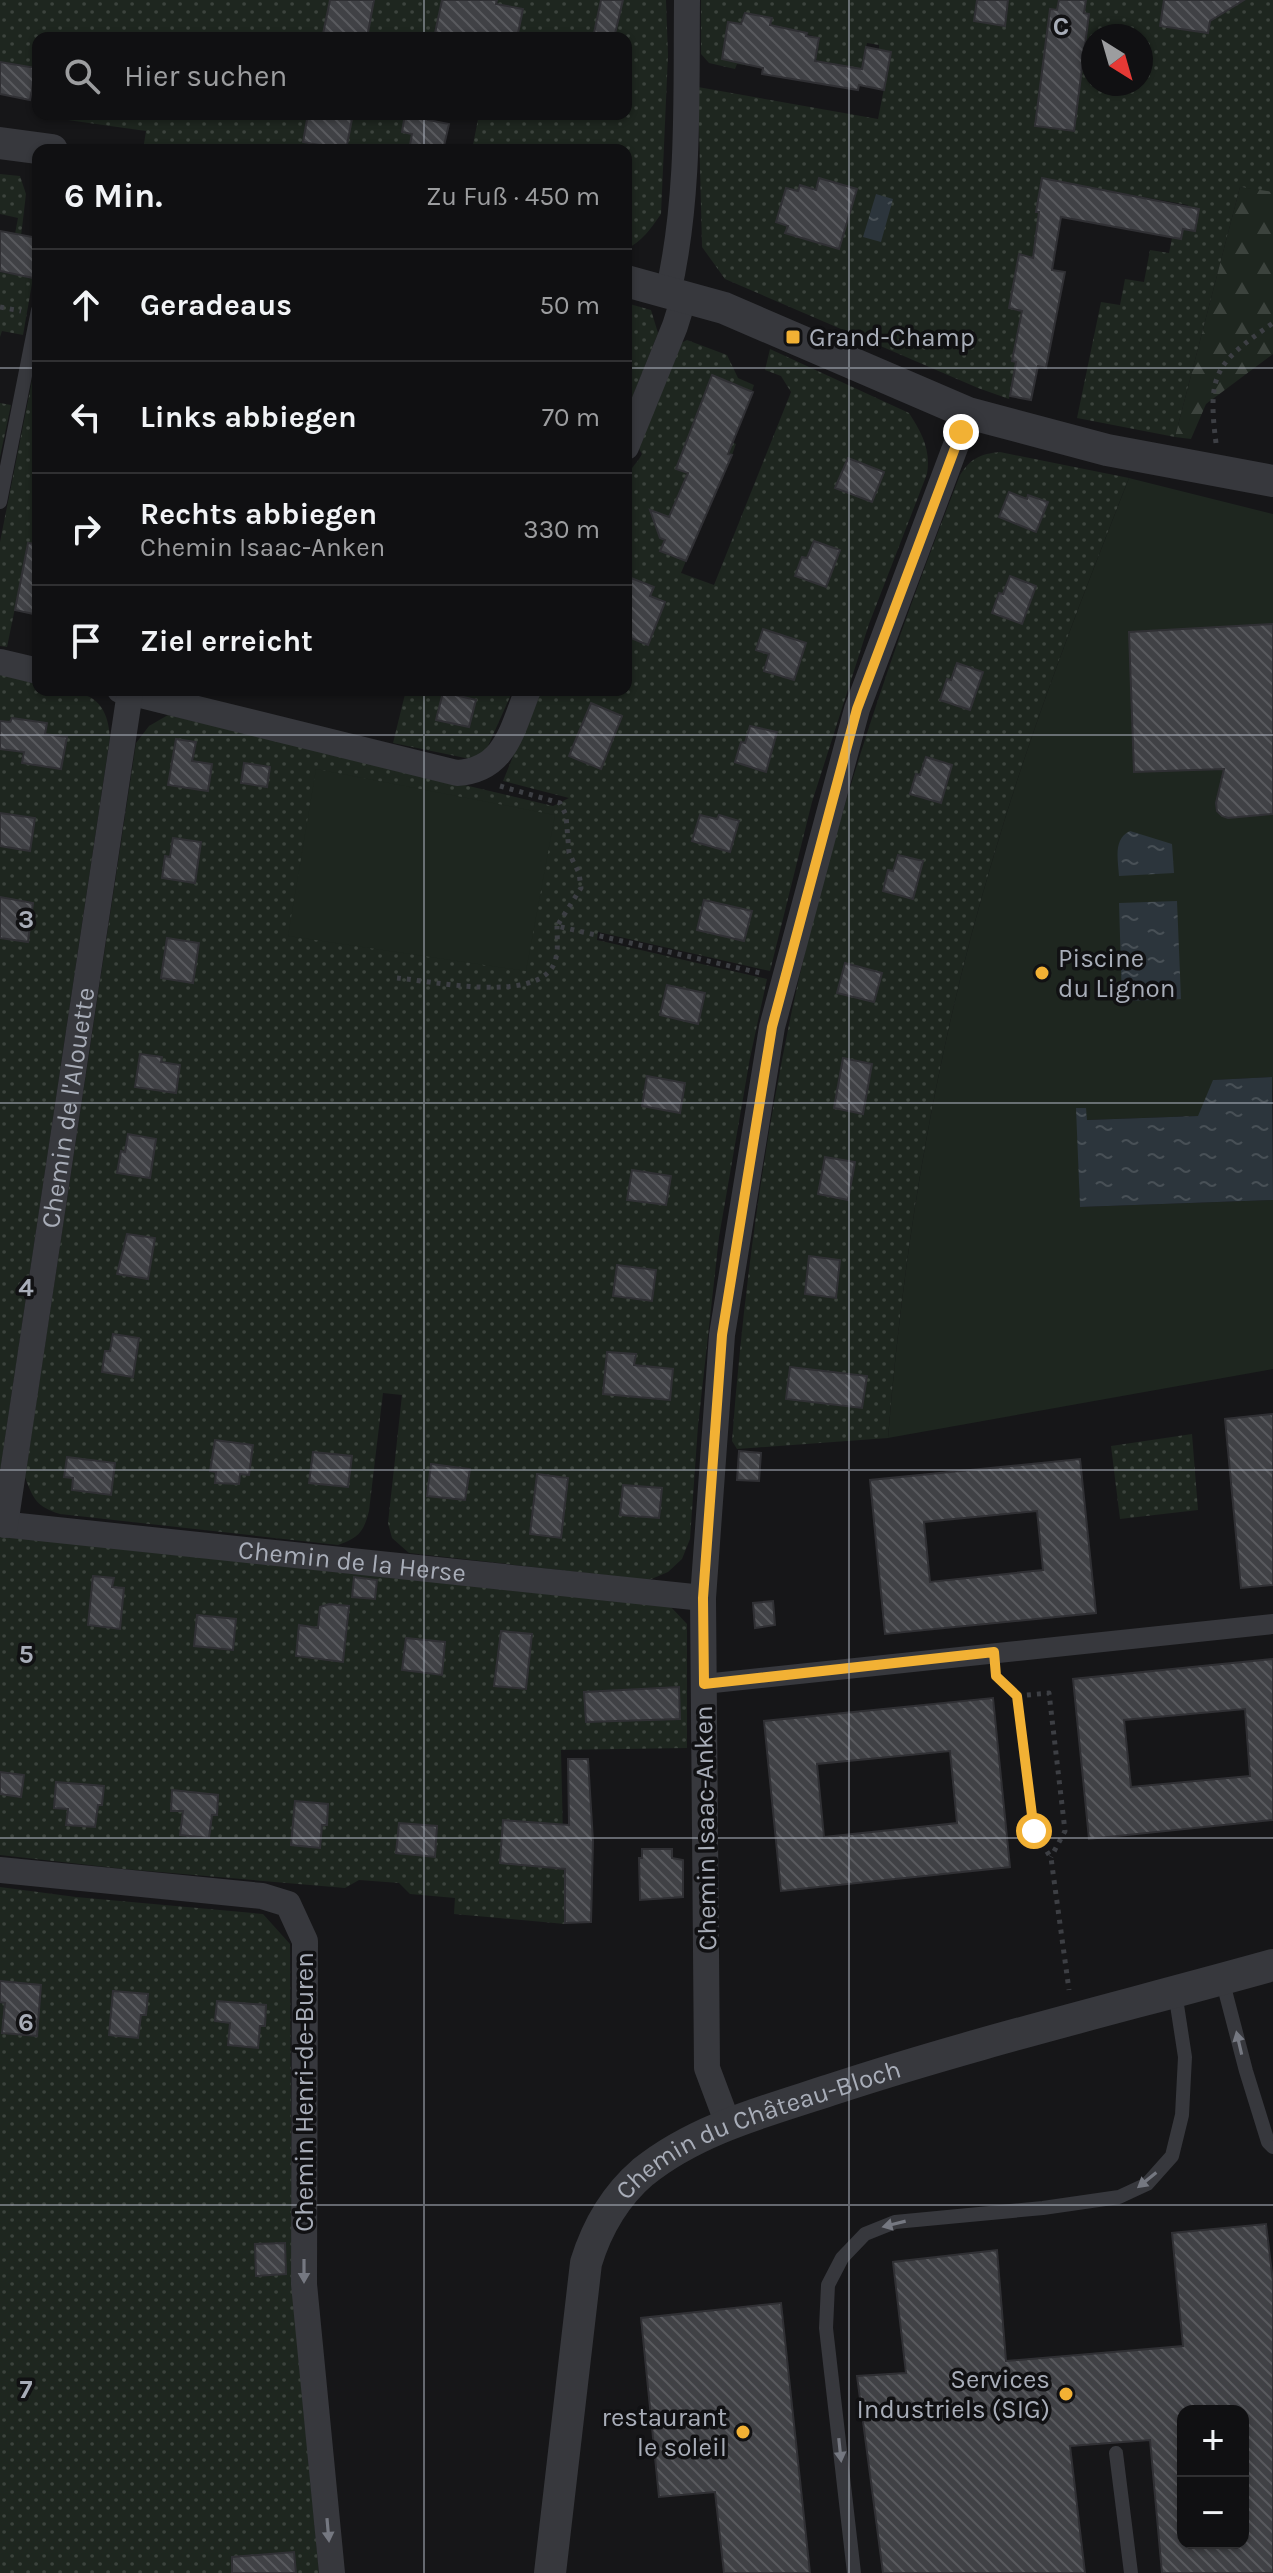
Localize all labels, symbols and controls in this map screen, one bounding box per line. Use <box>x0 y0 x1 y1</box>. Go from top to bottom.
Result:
text: C <box>1053 11 1069 42</box>
north arrow <box>1081 24 1153 96</box>
search box <box>32 32 632 120</box>
icon: search <box>60 54 104 98</box>
text: Hier suchen <box>124 58 287 94</box>
text: 6 Min. <box>64 176 163 216</box>
text: Zu Fuß · 450 m <box>426 181 600 212</box>
icon: ahead <box>64 283 108 327</box>
text: Geradeaus <box>140 287 292 323</box>
text: 50 m <box>539 290 600 321</box>
place label: Grand-Champ <box>809 322 975 353</box>
marker: Grand-Champ <box>784 328 802 346</box>
icon: left <box>64 395 108 439</box>
text: Links abbiegen <box>140 399 357 435</box>
text: 70 m <box>542 402 600 433</box>
route end <box>943 414 979 450</box>
text: Rechts abbiegen <box>140 496 377 532</box>
icon: right <box>64 507 108 551</box>
text: 330 m <box>523 514 600 545</box>
text: Chemin Isaac-Anken <box>140 532 385 563</box>
icon: arrive <box>64 619 108 663</box>
text: Ziel erreicht <box>140 623 313 659</box>
text: 3 <box>18 904 34 935</box>
place label: Piscine du Lignon <box>1058 943 1176 1004</box>
marker: Piscine du Lignon <box>1033 964 1051 982</box>
street label: Chemin de l'Alouette <box>35 985 101 1230</box>
text: 4 <box>18 1272 34 1303</box>
street label: Chemin de la Herse <box>237 1534 467 1589</box>
text: 5 <box>18 1639 34 1670</box>
street label: Chemin Isaac-Anken <box>688 1705 723 1951</box>
route start <box>1016 1813 1052 1849</box>
street label: Chemin Henri-de-Buren <box>289 1952 320 2232</box>
text: 6 <box>18 2007 34 2038</box>
one-way arrow <box>1232 2031 1245 2056</box>
street label: Chemin du Château-Bloch <box>609 2054 905 2206</box>
one-way arrow <box>1137 2172 1157 2188</box>
one-way arrow <box>881 2219 906 2231</box>
one-way arrow <box>298 2259 310 2284</box>
place label: Services Industriels (SIG) <box>857 2364 1050 2425</box>
text: 7 <box>20 2374 33 2405</box>
marker: Services Industriels (SIG) <box>1057 2385 1075 2403</box>
place label: restaurant le soleil <box>602 2402 727 2463</box>
map controls <box>1177 2405 1249 2549</box>
button: + <box>1177 2405 1249 2477</box>
marker: restaurant le soleil <box>734 2423 752 2441</box>
one-way arrow <box>833 2438 846 2463</box>
button: − <box>1177 2477 1249 2549</box>
one-way arrow <box>321 2518 334 2543</box>

